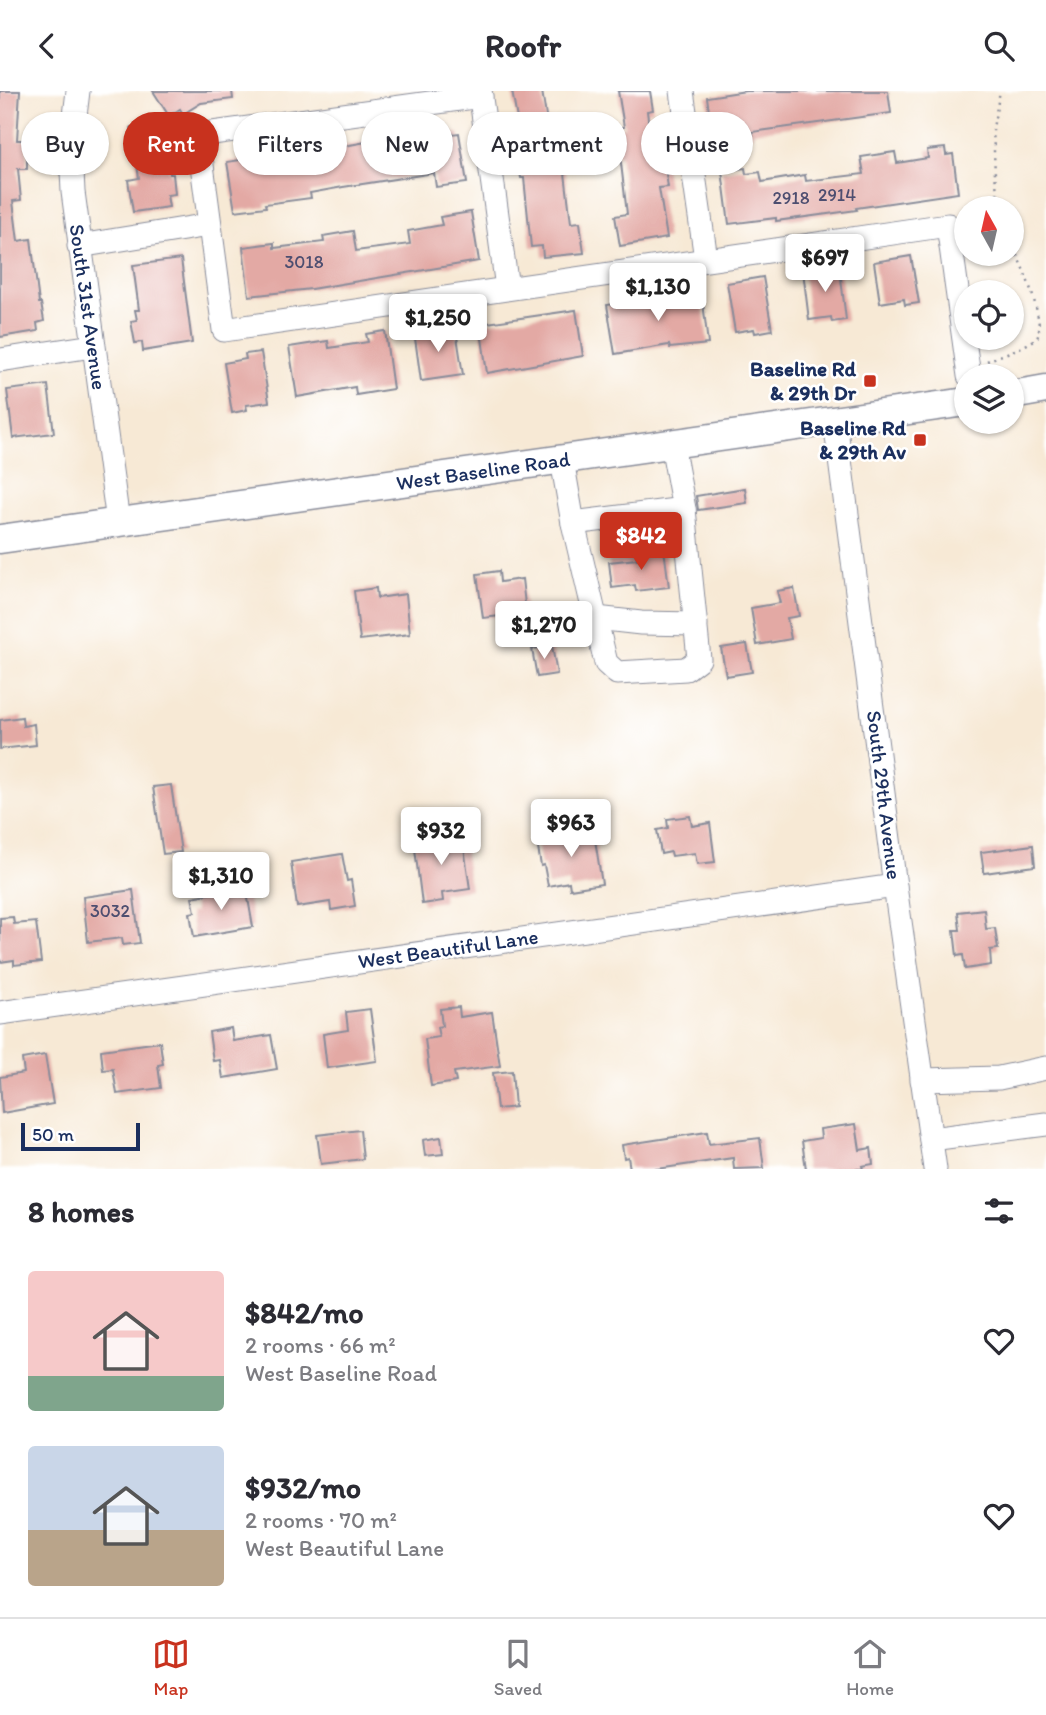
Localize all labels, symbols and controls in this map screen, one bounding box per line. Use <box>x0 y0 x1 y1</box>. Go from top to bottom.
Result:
icon: back <box>28 27 66 65</box>
text: Roofr <box>485 27 561 65</box>
icon: search <box>980 27 1018 65</box>
chip: Buy <box>21 112 109 175</box>
chip: Rent <box>123 112 219 175</box>
chip: Filters <box>233 112 347 175</box>
chip: New <box>361 112 453 175</box>
chip: Apartment <box>467 112 627 175</box>
chip: House <box>641 112 753 175</box>
house number: 2914 <box>818 184 856 206</box>
house number: 2918 <box>772 187 810 209</box>
north arrow <box>954 196 1024 266</box>
map controls <box>954 196 1024 434</box>
street label: South 31st Avenue <box>64 222 113 392</box>
pin: $697 <box>784 235 866 294</box>
text: $697 <box>801 243 849 271</box>
house number: 3018 <box>284 251 324 273</box>
pin: $1,130 <box>601 264 715 323</box>
text: $1,130 <box>625 272 691 300</box>
button: locate <box>954 280 1024 350</box>
pin: $1,250 <box>381 295 495 354</box>
text: $1,250 <box>405 303 471 331</box>
place label: Baseline Rd & 29th Dr <box>750 356 857 405</box>
button: layers <box>954 364 1024 434</box>
marker: Baseline Rd & 29th Dr <box>862 373 878 389</box>
place label: Baseline Rd & 29th Av <box>800 415 906 464</box>
marker: Baseline Rd & 29th Av <box>912 432 928 448</box>
street label: West Baseline Road <box>394 446 572 495</box>
pin: $842 <box>600 512 682 572</box>
text: $842 <box>616 521 666 549</box>
pin: $1,270 <box>487 601 601 661</box>
text: $1,270 <box>511 610 577 638</box>
street label: South 29th Avenue <box>862 709 907 881</box>
pin: $963 <box>530 799 612 859</box>
pin: $932 <box>400 807 482 867</box>
text: $963 <box>547 808 595 836</box>
text: $932 <box>417 816 465 844</box>
pin: $1,310 <box>164 853 278 912</box>
text: $1,310 <box>188 861 254 889</box>
house number: 3032 <box>90 900 131 922</box>
street label: West Beautiful Lane <box>356 923 540 974</box>
scale bar <box>21 1120 140 1152</box>
text: 50 m <box>32 1123 74 1146</box>
icon: filters <box>980 1192 1018 1230</box>
text: 8 homes <box>28 1193 135 1230</box>
text: $842/mo <box>245 1294 364 1331</box>
icon: home <box>84 1299 168 1383</box>
icon: heart <box>980 1322 1018 1360</box>
text: 2 rooms · 66 m² <box>245 1331 396 1359</box>
text: West Baseline Road <box>245 1359 437 1387</box>
text: $932/mo <box>245 1469 361 1506</box>
icon: home <box>84 1474 168 1558</box>
icon: heart <box>980 1497 1018 1535</box>
text: 2 rooms · 70 m² <box>245 1506 397 1534</box>
text: West Beautiful Lane <box>245 1534 444 1562</box>
tab: Map <box>152 1635 190 1700</box>
tab: Saved <box>494 1635 542 1700</box>
tab: Home <box>846 1635 894 1700</box>

